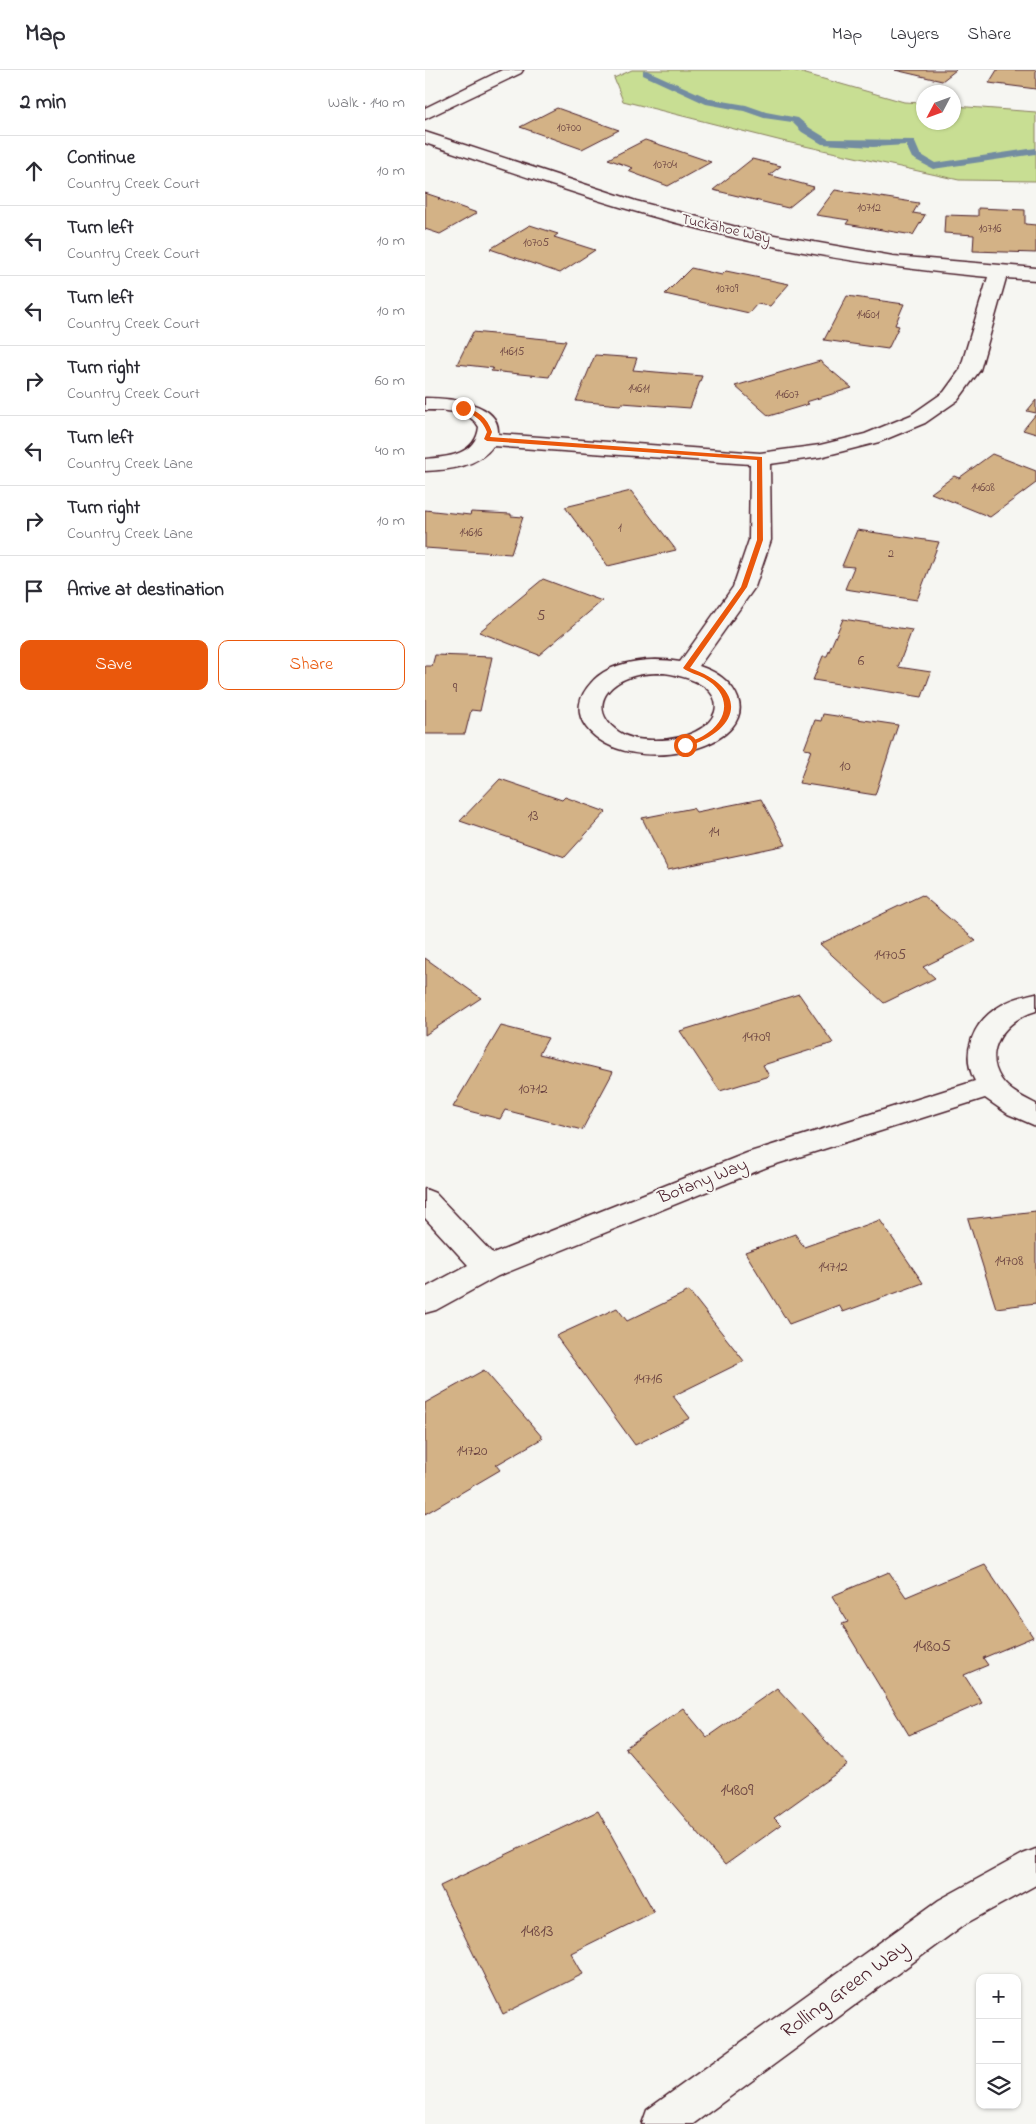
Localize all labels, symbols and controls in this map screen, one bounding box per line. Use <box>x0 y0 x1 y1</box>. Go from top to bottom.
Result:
text: Map <box>25 17 66 52</box>
text: Map <box>832 22 862 48</box>
text: Layers <box>890 22 940 48</box>
text: Share <box>968 22 1011 48</box>
north arrow <box>916 85 961 130</box>
text: 2 min <box>20 88 66 118</box>
text: Walk · 140 m <box>328 91 405 115</box>
house number: 10700 <box>557 119 581 137</box>
text: Continue <box>67 145 135 172</box>
house number: 10704 <box>653 156 677 174</box>
icon: ahead <box>20 157 48 185</box>
text: 10 m <box>377 159 405 183</box>
text: Country Creek Court <box>67 172 200 196</box>
house number: 10712 <box>857 199 881 217</box>
street label: Tuckahoe Way <box>679 208 773 251</box>
text: Turn left <box>67 215 134 242</box>
house number: 10716 <box>978 220 1002 238</box>
icon: left <box>20 227 48 255</box>
text: 10 m <box>377 229 405 253</box>
house number: 10705 <box>523 234 549 252</box>
text: Country Creek Court <box>67 242 200 266</box>
house number: 10709 <box>716 280 739 298</box>
text: Turn left <box>67 285 134 312</box>
icon: left <box>20 297 48 325</box>
text: 10 m <box>377 299 405 323</box>
house number: 14601 <box>856 306 880 324</box>
text: Country Creek Court <box>67 312 200 336</box>
house number: 14615 <box>500 343 524 361</box>
text: Turn right <box>67 355 140 382</box>
icon: right <box>20 367 48 395</box>
text: 60 m <box>375 369 405 393</box>
house number: 14611 <box>628 380 650 398</box>
text: Country Creek Court <box>67 382 200 406</box>
house number: 14607 <box>775 386 799 404</box>
route end <box>452 397 475 420</box>
text: Turn left <box>67 425 134 452</box>
icon: left <box>20 437 48 465</box>
text: 40 m <box>375 439 405 463</box>
text: Country Creek Lane <box>67 452 193 476</box>
house number: 14608 <box>971 479 995 497</box>
text: Turn right <box>67 495 140 522</box>
icon: right <box>20 507 48 535</box>
text: 10 m <box>377 509 405 533</box>
house number: 1 <box>618 519 622 537</box>
text: Country Creek Lane <box>67 522 193 546</box>
house number: 14616 <box>459 524 483 542</box>
house number: 2 <box>888 545 894 563</box>
icon: arrive <box>20 577 48 605</box>
text: Arrive at destination <box>67 577 224 604</box>
house number: 5 <box>537 605 546 627</box>
button: Save <box>20 640 208 690</box>
button: Share <box>218 640 405 690</box>
house number: 6 <box>858 650 865 672</box>
house number: 9 <box>453 677 458 699</box>
route start <box>674 734 697 757</box>
house number: 10 <box>839 755 851 777</box>
house number: 13 <box>528 805 538 827</box>
house number: 14 <box>709 821 719 843</box>
house number: 14705 <box>874 944 907 966</box>
house number: 14709 <box>742 1026 771 1048</box>
house number: 10712 <box>518 1078 548 1100</box>
street label: Botany Way <box>653 1152 752 1212</box>
house number: 14708 <box>994 1250 1024 1272</box>
house number: 14712 <box>818 1256 848 1278</box>
house number: 14716 <box>634 1368 663 1390</box>
house number: 14720 <box>456 1440 488 1462</box>
house number: 14805 <box>913 1634 951 1660</box>
house number: 14809 <box>720 1778 754 1804</box>
house number: 14813 <box>520 1919 554 1945</box>
street label: Rolling Green Way <box>775 1933 916 2048</box>
map controls <box>976 1974 1021 2109</box>
button: + <box>976 1974 1021 2019</box>
button: − <box>976 2019 1021 2064</box>
button: layers <box>976 2064 1021 2109</box>

